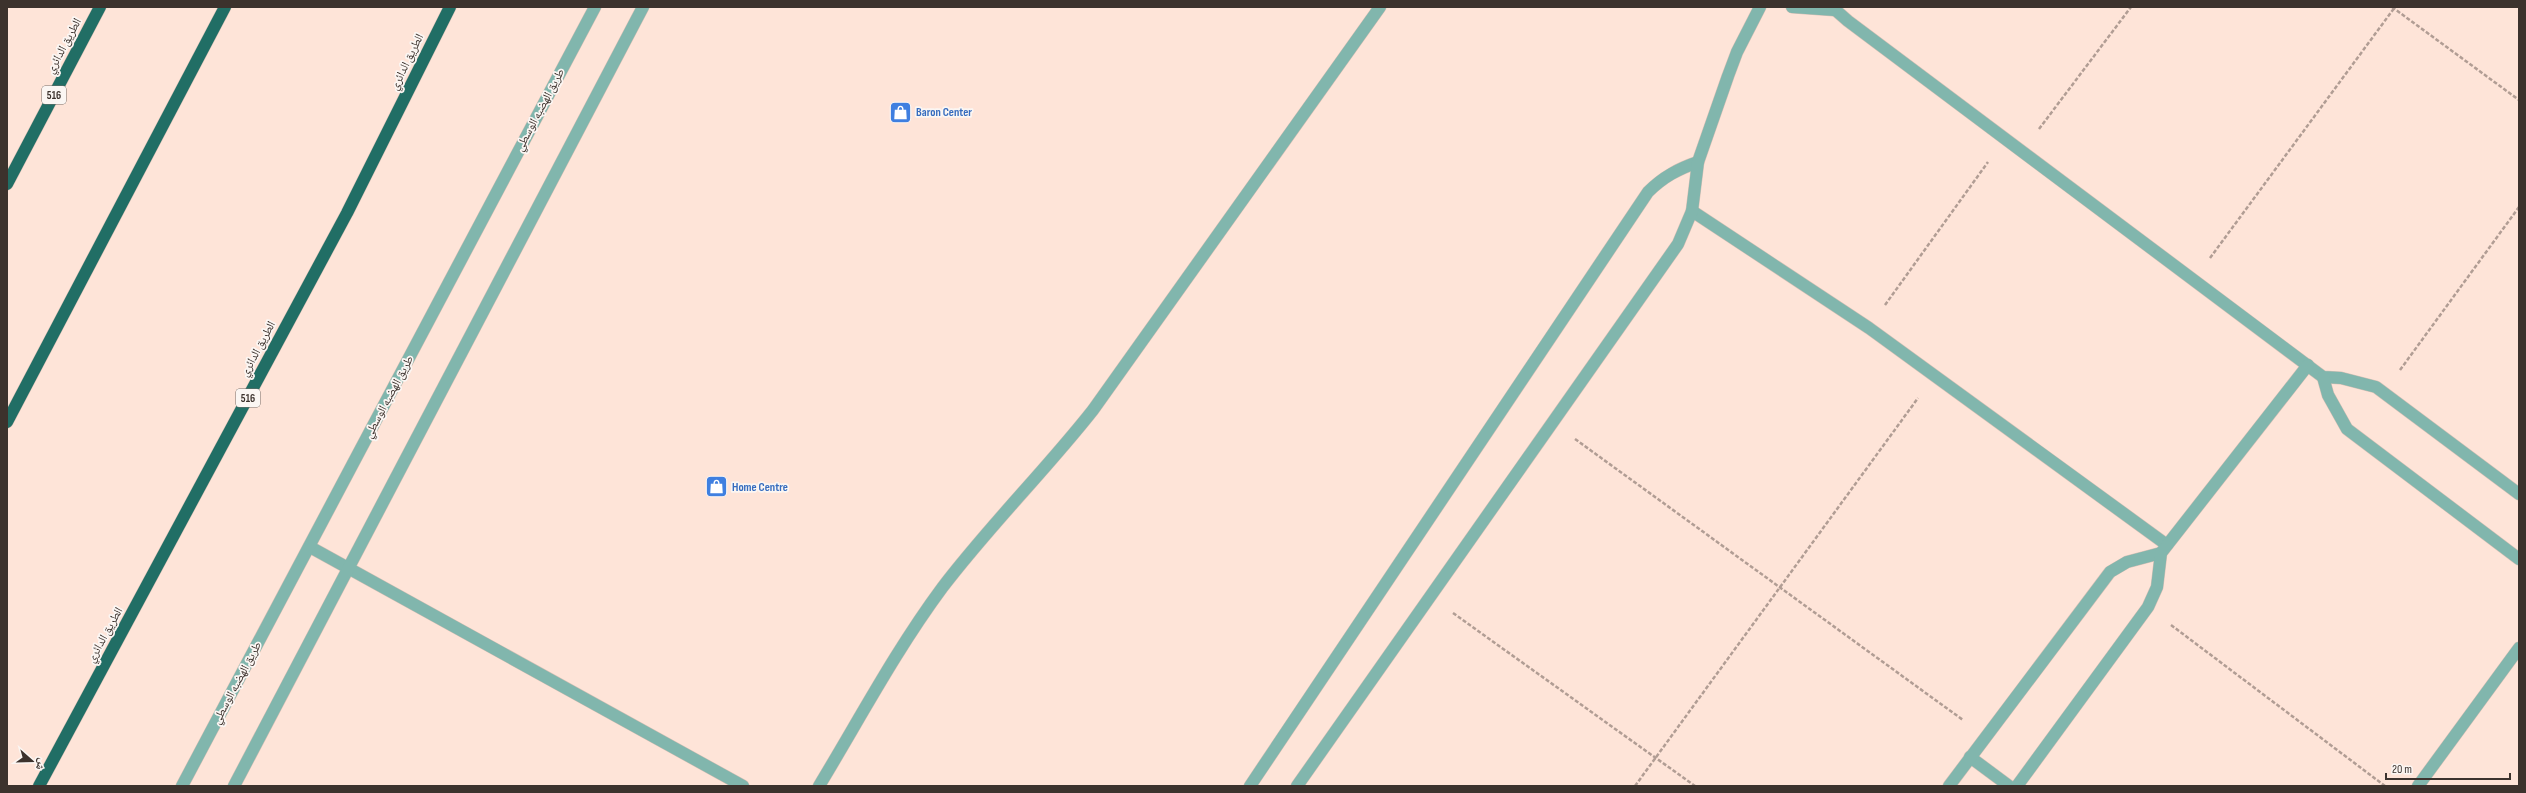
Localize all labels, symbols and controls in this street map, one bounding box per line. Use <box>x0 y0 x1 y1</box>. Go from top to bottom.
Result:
street label: الطريق الدائري <box>43 15 87 77</box>
street label: الطريق الدائري <box>387 31 429 94</box>
street label: طريق الهضبه الوسطي <box>512 66 570 155</box>
road number: 516 <box>42 86 66 104</box>
shop icon: Baron Center <box>887 99 913 125</box>
place label: Baron Center <box>916 105 972 120</box>
street label: الطريق الدائري <box>237 318 281 380</box>
street label: طريق الهضبه الوسطي <box>361 353 419 442</box>
road number: 516 <box>236 389 260 407</box>
shop icon: Home Centre <box>704 474 730 500</box>
place label: Home Centre <box>732 480 788 495</box>
street label: الطريق الدائري <box>84 605 128 666</box>
street label: طريق الهضبه الوسطي <box>209 639 267 728</box>
north arrow <box>12 741 52 781</box>
scale bar <box>2386 755 2510 781</box>
text: ش <box>32 756 49 772</box>
text: 20 m <box>2392 762 2412 777</box>

